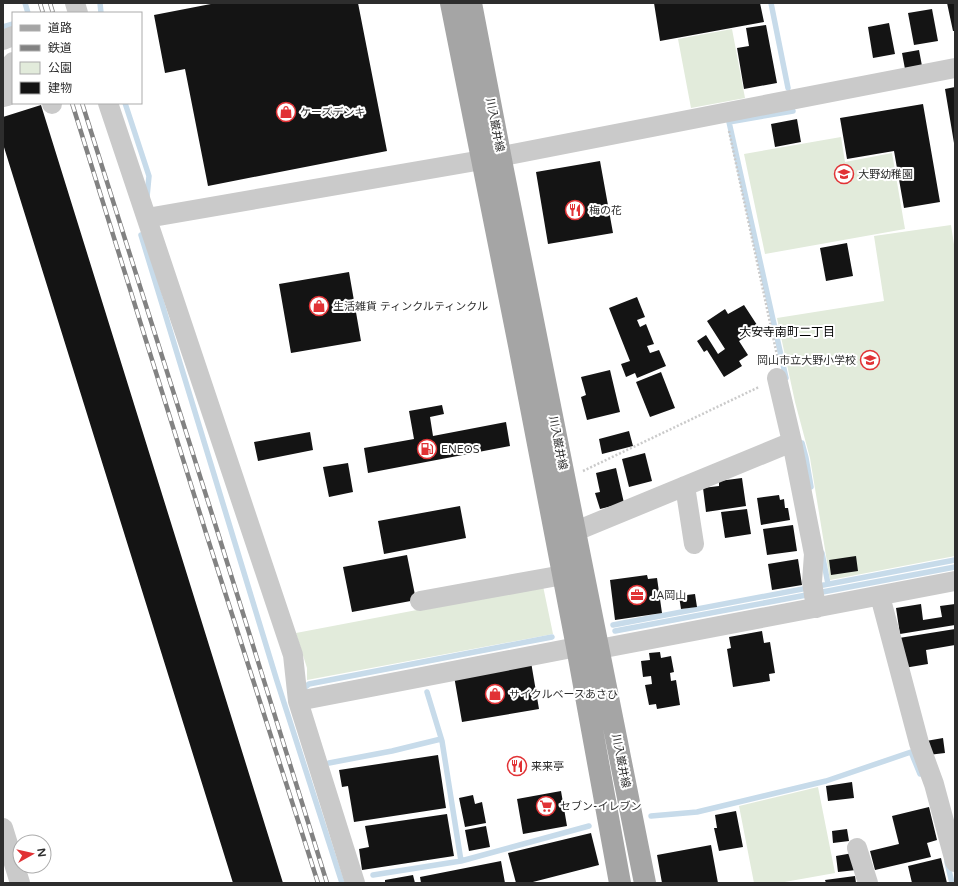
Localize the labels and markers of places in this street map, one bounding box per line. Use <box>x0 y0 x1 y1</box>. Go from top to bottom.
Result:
shop icon: ケーズデンキ <box>275 101 297 123</box>
place label: ケーズデンキ <box>300 106 365 119</box>
school or university icon: 大野幼稚園 <box>833 163 855 185</box>
place label: 大野幼稚園 <box>858 168 913 181</box>
restaurant icon: 梅の花 <box>564 199 586 221</box>
place label: 梅の花 <box>589 204 622 217</box>
shop icon: 生活雑貨 ティンクルティンクル <box>308 295 330 317</box>
place label: 生活雑貨 ティンクルティンクル <box>333 300 488 313</box>
school or university icon: 岡山市立大野小学校 <box>859 349 881 371</box>
place label: 岡山市立大野小学校 <box>757 354 856 367</box>
fuel station icon: ENEOS <box>416 438 438 460</box>
place label: ENEOS <box>441 443 480 456</box>
office icon: JA岡山 <box>626 584 648 606</box>
place label: JA岡山 <box>651 589 686 602</box>
shop icon: サイクルベースあさひ <box>484 683 506 705</box>
place label: サイクルベースあさひ <box>509 688 618 701</box>
restaurant icon: 来来亭 <box>506 755 528 777</box>
place label: 来来亭 <box>531 760 564 773</box>
supermarket icon: セブン-イレブン <box>535 795 557 817</box>
place label: セブン-イレブン <box>560 800 642 813</box>

